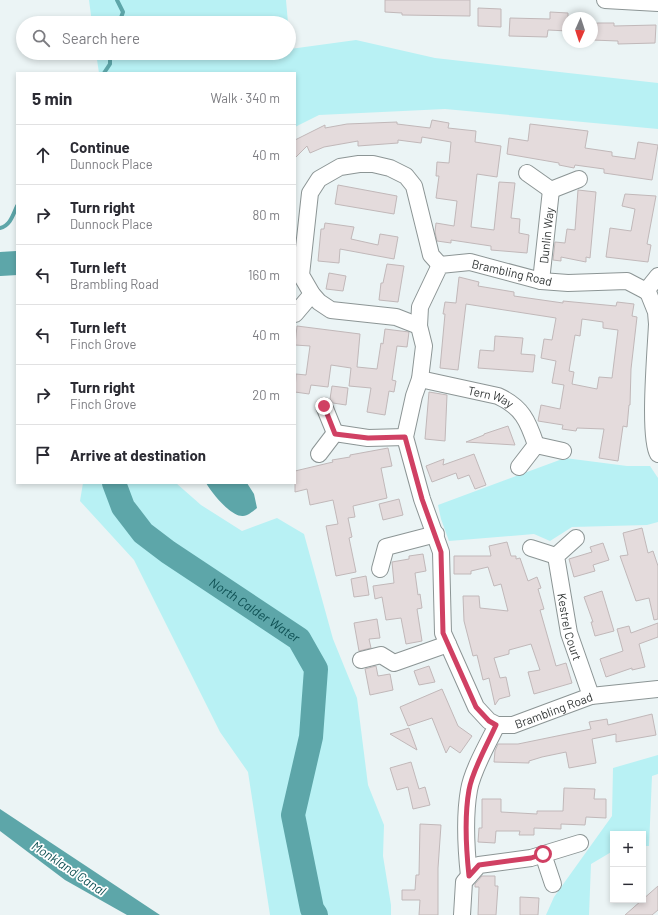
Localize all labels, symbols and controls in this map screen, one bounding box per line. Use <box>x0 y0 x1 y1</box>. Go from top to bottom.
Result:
north arrow <box>562 12 598 48</box>
search box <box>16 16 296 60</box>
icon: search <box>30 27 52 49</box>
text: Search here <box>62 29 140 47</box>
text: 5 min <box>32 88 72 108</box>
text: Walk · 340 m <box>211 90 280 106</box>
text: Continue <box>70 138 130 156</box>
icon: ahead <box>32 144 54 166</box>
text: 40 m <box>252 147 280 163</box>
text: Dunnock Place <box>70 156 153 172</box>
text: Turn right <box>70 198 135 216</box>
icon: right <box>32 204 54 226</box>
street label: Dunlin Way <box>536 206 556 264</box>
text: 80 m <box>253 207 280 223</box>
text: Dunnock Place <box>70 216 153 232</box>
street label: Brambling Road <box>470 256 554 288</box>
text: Turn left <box>70 258 126 276</box>
icon: left <box>32 264 54 286</box>
text: 160 m <box>248 267 280 283</box>
text: Brambling Road <box>70 276 159 292</box>
text: Turn left <box>70 318 126 336</box>
icon: left <box>32 324 54 346</box>
text: 40 m <box>252 327 280 343</box>
text: Finch Grove <box>70 336 136 352</box>
text: Turn right <box>70 378 135 396</box>
street label: Tern Way <box>467 383 517 411</box>
icon: right <box>32 384 54 406</box>
text: 20 m <box>252 387 280 403</box>
text: Finch Grove <box>70 396 136 412</box>
route end <box>315 397 333 415</box>
icon: arrive <box>32 444 54 466</box>
text: Arrive at destination <box>70 446 206 464</box>
water label: North Calder Water <box>206 574 303 646</box>
street label: Kestrel Court <box>555 592 585 662</box>
street label: Brambling Road <box>513 689 594 731</box>
map controls <box>610 831 646 903</box>
button: + <box>610 831 646 867</box>
water label: Monkland Canal <box>29 837 109 899</box>
route start <box>534 845 552 863</box>
button: − <box>610 867 646 903</box>

